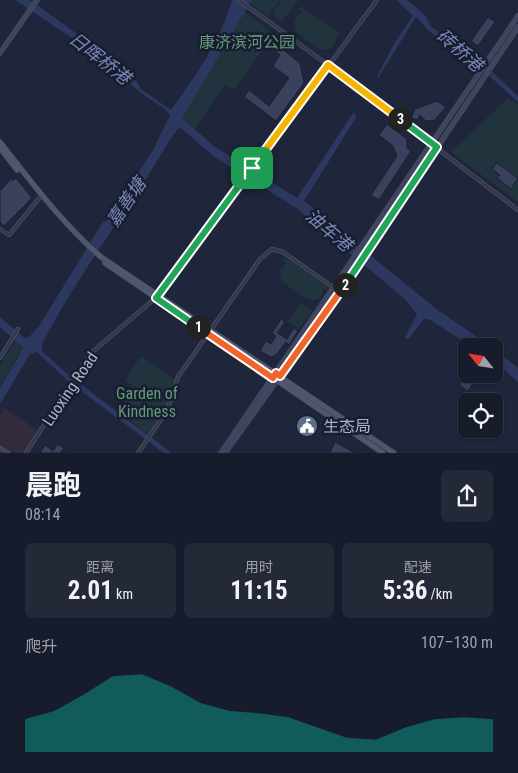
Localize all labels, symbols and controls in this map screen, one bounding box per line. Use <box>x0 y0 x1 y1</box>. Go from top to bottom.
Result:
water label: 砖桥港 <box>433 24 490 78</box>
water label: 日晖桥港 <box>65 28 137 90</box>
park label: 康济滨河公园 <box>199 33 295 52</box>
pin: 3 <box>388 106 412 132</box>
text: 3 <box>397 111 404 127</box>
pin <box>231 147 273 189</box>
icon: arrive <box>238 154 266 182</box>
water label: 嘉善塘 <box>102 171 151 230</box>
water label: 油车港 <box>302 205 359 257</box>
pin: 2 <box>332 272 358 298</box>
text: 2 <box>342 277 349 293</box>
pin: 1 <box>186 314 210 340</box>
text: 1 <box>195 319 202 335</box>
north arrow <box>458 338 502 382</box>
map controls <box>458 338 503 438</box>
street label: Luoxing Road <box>38 348 102 430</box>
park label: Garden of Kindness <box>116 384 178 421</box>
button: locate <box>458 393 503 438</box>
public building icon: 生态局 <box>295 414 319 438</box>
place label: 生态局 <box>323 417 371 436</box>
text: 晨跑 <box>25 469 81 502</box>
button: share <box>441 470 493 522</box>
text: 08:14 <box>25 505 60 524</box>
text: 距离 <box>86 559 114 575</box>
text: 用时 <box>245 559 273 575</box>
text: 配速 <box>404 559 432 575</box>
text: 2.01 <box>68 576 113 605</box>
text: 11:15 <box>230 576 288 605</box>
text: 5:36 <box>383 576 427 605</box>
text: km <box>113 586 133 602</box>
text: /km <box>427 586 453 602</box>
text: 107–130 m <box>421 633 493 652</box>
text: 爬升 <box>25 637 57 656</box>

